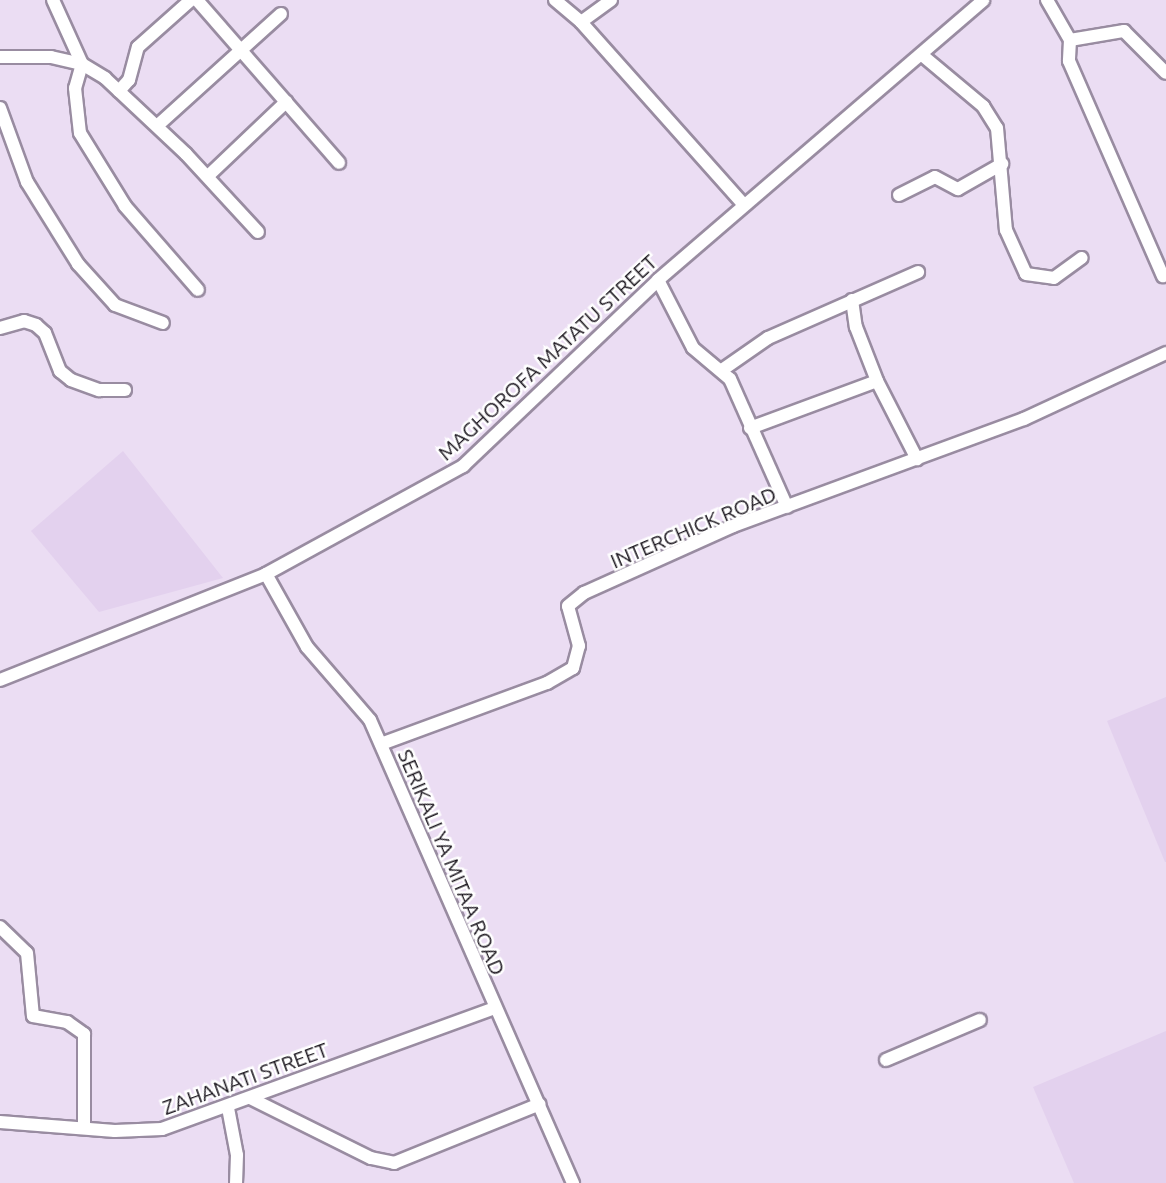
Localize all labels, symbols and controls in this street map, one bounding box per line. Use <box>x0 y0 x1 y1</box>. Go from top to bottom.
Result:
street label: MAGHOROFA MATATU STREET <box>432 249 662 465</box>
street label: INTERCHICK ROAD <box>606 481 780 573</box>
street label: SERIKALI YA MITAA ROAD <box>393 745 511 979</box>
street label: ZAHANATI STREET <box>159 1036 331 1120</box>

